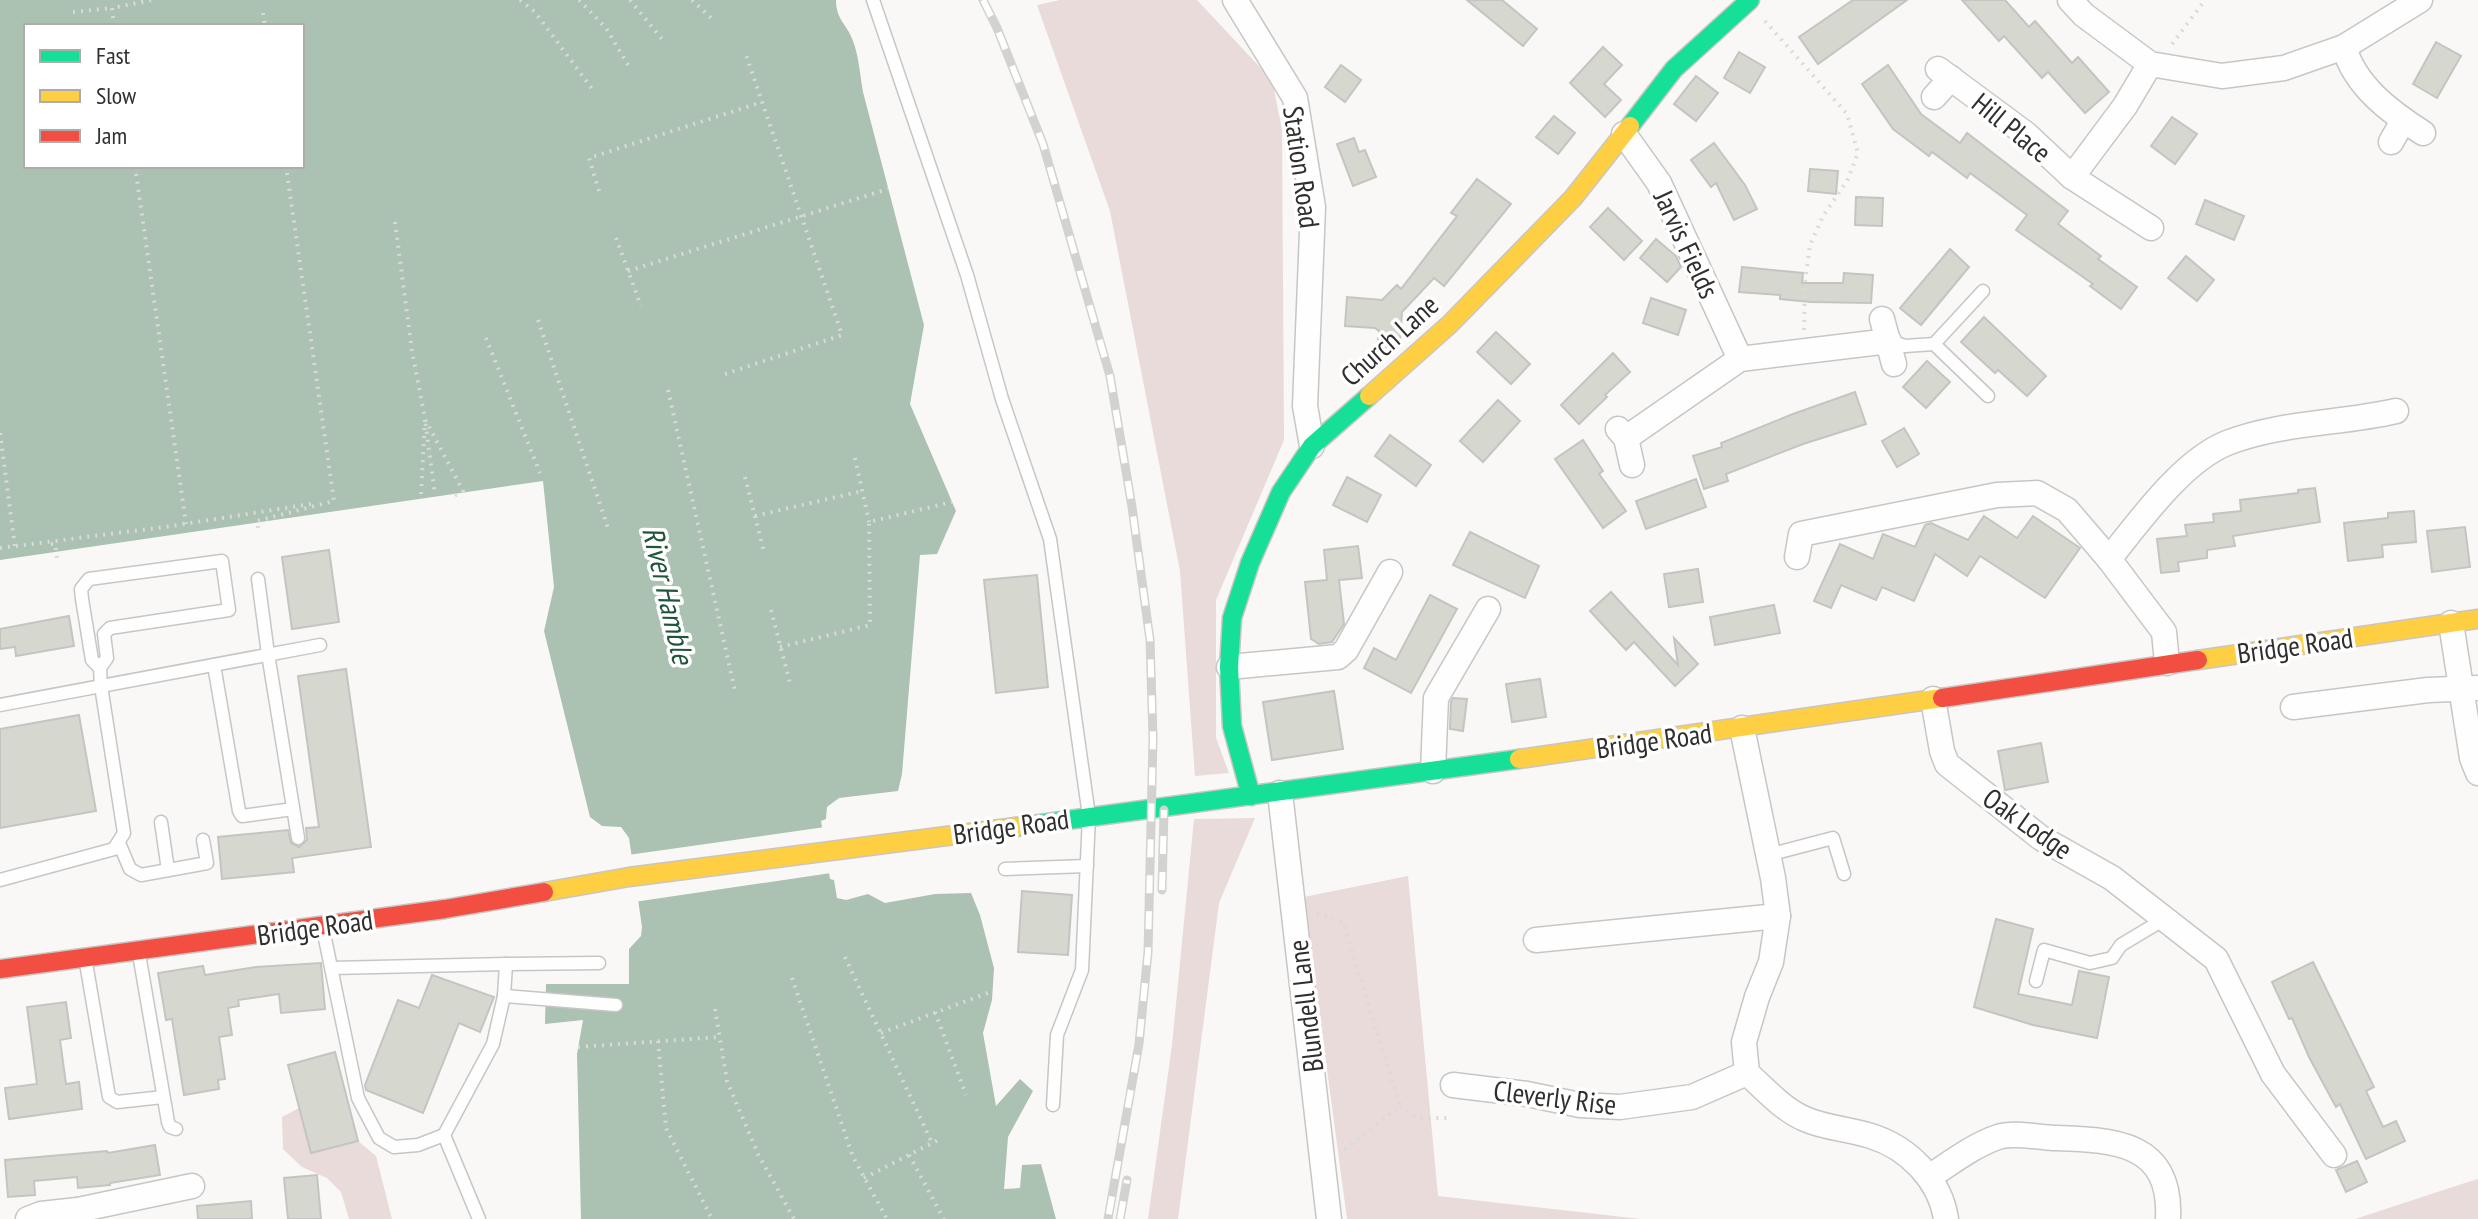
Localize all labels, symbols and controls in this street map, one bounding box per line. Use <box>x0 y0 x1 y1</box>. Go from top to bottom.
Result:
legend <box>24 24 304 168</box>
text: Fast <box>96 40 131 71</box>
text: Slow <box>96 80 137 111</box>
street label: Hill Place <box>1965 84 2059 170</box>
street label: Station Road <box>1275 104 1329 230</box>
text: Jam <box>95 120 127 151</box>
street label: Jarvis Fields <box>1645 183 1728 304</box>
street label: Church Lane <box>1332 286 1446 394</box>
water label: River Hamble <box>634 523 704 669</box>
street label: Bridge Road <box>2235 619 2355 671</box>
street label: Bridge Road <box>1594 714 1714 766</box>
street label: Oak Lodge <box>1976 779 2080 867</box>
street label: Bridge Road <box>951 800 1071 852</box>
street label: Bridge Road <box>255 901 375 953</box>
street label: Blundell Lane <box>1279 938 1331 1074</box>
street label: Cleverly Rise <box>1492 1071 1618 1123</box>

